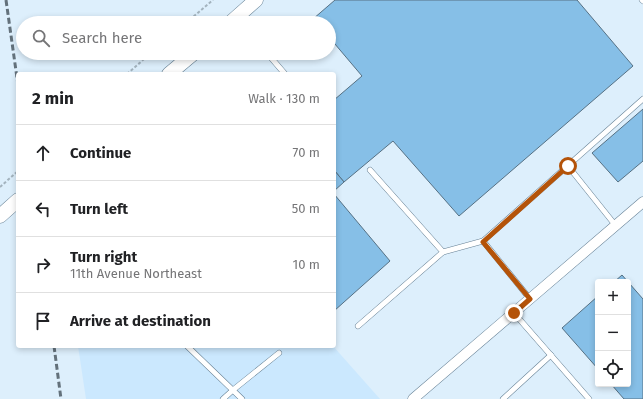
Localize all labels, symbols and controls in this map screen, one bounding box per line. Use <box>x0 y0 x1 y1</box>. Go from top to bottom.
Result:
search box <box>16 16 336 60</box>
icon: search <box>30 27 52 49</box>
text: Search here <box>62 29 142 47</box>
text: 2 min <box>32 88 74 109</box>
text: Walk · 130 m <box>248 91 320 106</box>
icon: ahead <box>32 142 54 164</box>
text: Continue <box>70 144 131 162</box>
text: 70 m <box>293 145 320 160</box>
route start <box>559 157 577 175</box>
icon: left <box>32 198 54 220</box>
text: Turn left <box>70 200 128 218</box>
text: 50 m <box>292 201 320 216</box>
text: Turn right <box>70 248 137 266</box>
icon: right <box>32 254 54 276</box>
text: 10 m <box>293 257 320 272</box>
text: 11th Avenue Northeast <box>70 266 202 281</box>
map controls <box>595 279 631 387</box>
button: + <box>595 279 631 315</box>
route end <box>505 304 523 322</box>
icon: arrive <box>32 310 54 332</box>
text: Arrive at destination <box>70 312 211 330</box>
button: − <box>595 315 631 351</box>
button: locate <box>595 351 631 387</box>

